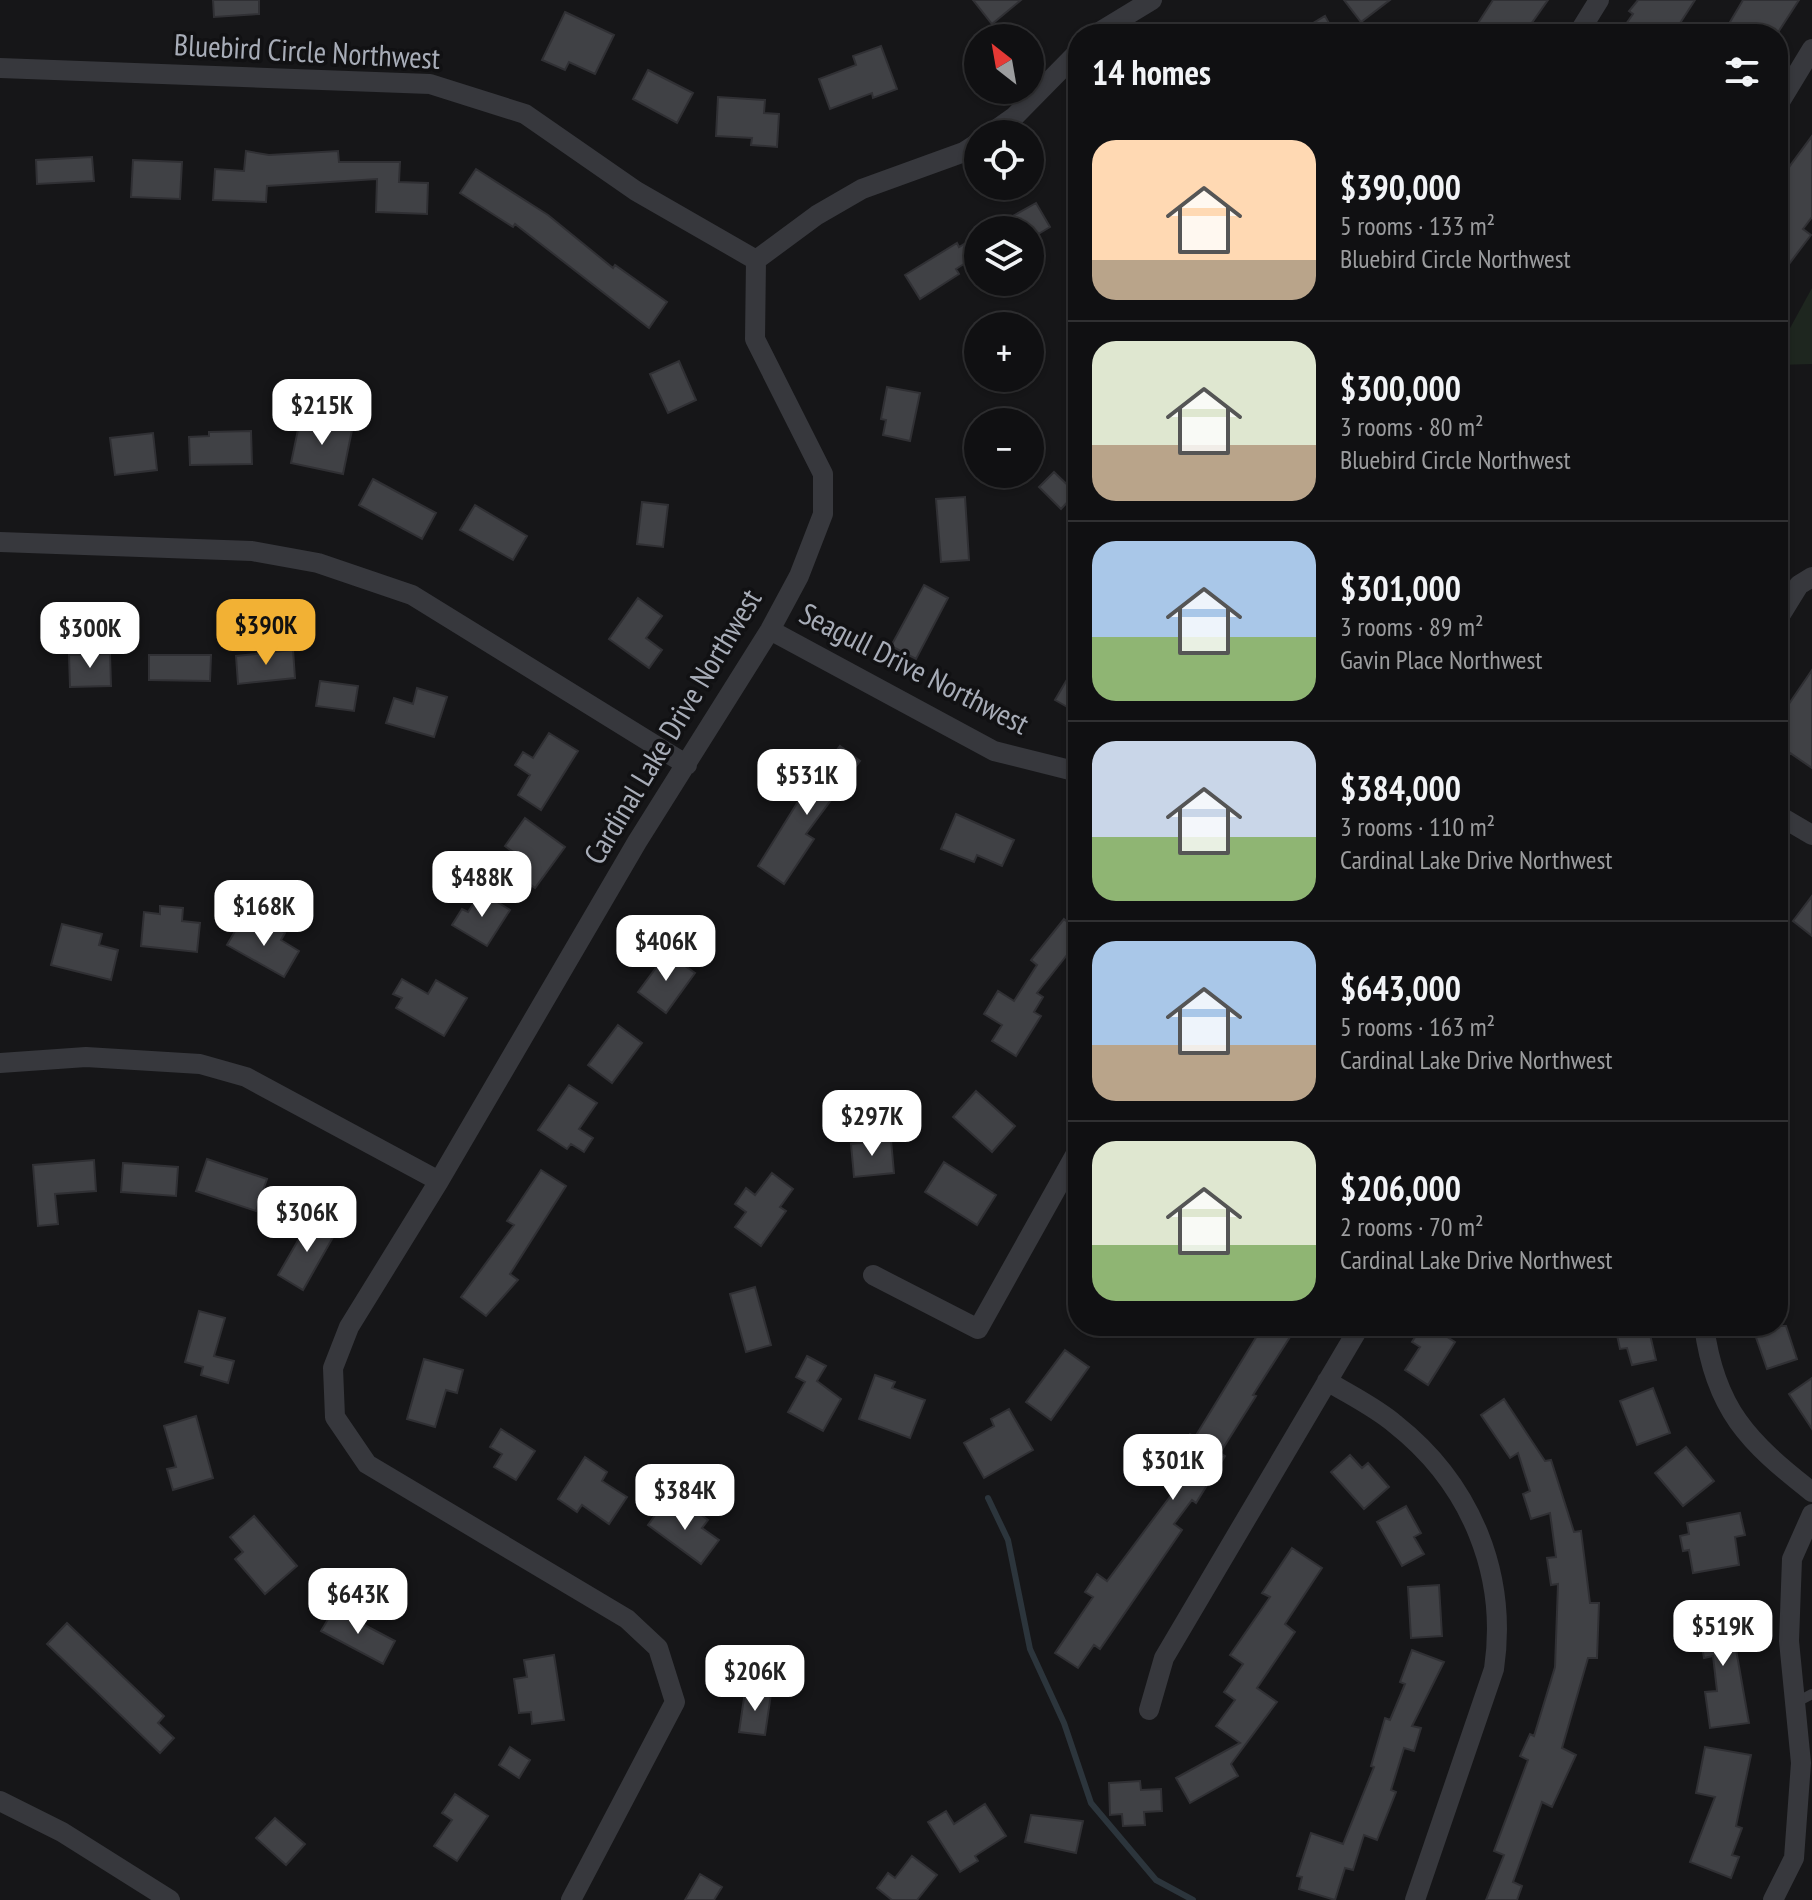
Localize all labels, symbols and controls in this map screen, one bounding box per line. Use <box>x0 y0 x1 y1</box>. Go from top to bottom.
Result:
street label: Bluebird Circle Northwest <box>173 24 442 77</box>
north arrow <box>964 24 1044 104</box>
map controls <box>964 24 1044 488</box>
text: 14 homes <box>1092 50 1211 94</box>
icon: filters <box>1720 50 1764 94</box>
button: locate <box>964 120 1044 200</box>
text: $390,000 <box>1340 165 1461 209</box>
icon: home <box>1156 172 1252 268</box>
text: 5 rooms · 133 m² <box>1340 209 1495 242</box>
button: layers <box>964 216 1044 296</box>
text: Bluebird Circle Northwest <box>1340 242 1571 275</box>
button: + <box>964 312 1044 392</box>
text: $300,000 <box>1340 366 1461 410</box>
icon: home <box>1156 373 1252 469</box>
pin: $215K <box>266 379 378 447</box>
text: $215K <box>290 388 354 421</box>
button: − <box>964 408 1044 488</box>
text: 3 rooms · 80 m² <box>1340 410 1484 443</box>
text: Bluebird Circle Northwest <box>1340 443 1571 476</box>
text: $301,000 <box>1340 566 1461 610</box>
icon: home <box>1156 573 1252 669</box>
street label: Cardinal Lake Drive Northwest <box>574 581 770 871</box>
street label: Seagull Drive Northwest <box>794 593 1037 743</box>
pin: $390K <box>210 599 322 667</box>
pin: $300K <box>34 602 146 670</box>
text: $390K <box>234 608 298 641</box>
text: 3 rooms · 89 m² <box>1340 610 1484 643</box>
text: $300K <box>58 611 122 644</box>
text: Gavin Place Northwest <box>1340 643 1542 676</box>
pin: $531K <box>751 749 863 817</box>
text: $531K <box>775 758 839 791</box>
text: $384,000 <box>1340 766 1461 810</box>
icon: home <box>1156 773 1252 869</box>
text: 3 rooms · 110 m² <box>1340 810 1495 843</box>
text: Cardinal Lake Drive Northwest <box>1340 843 1612 876</box>
pin: $488K <box>426 851 538 919</box>
text: $488K <box>450 860 514 893</box>
pin: $168K <box>208 880 320 948</box>
text: $168K <box>232 889 296 922</box>
pin: $406K <box>610 915 722 983</box>
text: $406K <box>634 924 698 957</box>
text: $643,000 <box>1340 966 1461 1010</box>
icon: home <box>1156 973 1252 1069</box>
text: 5 rooms · 163 m² <box>1340 1010 1495 1043</box>
text: Cardinal Lake Drive Northwest <box>1340 1043 1612 1076</box>
pin: $297K <box>816 1090 928 1158</box>
text: $297K <box>840 1099 904 1132</box>
text: $206,000 <box>1340 1166 1461 1210</box>
icon: home <box>1156 1173 1252 1269</box>
pin: $306K <box>251 1186 363 1254</box>
text: $306K <box>275 1195 339 1228</box>
text: 2 rooms · 70 m² <box>1340 1210 1484 1243</box>
text: Cardinal Lake Drive Northwest <box>1340 1243 1612 1276</box>
pin: $301K <box>1117 1434 1229 1502</box>
text: $301K <box>1141 1443 1205 1476</box>
pin: $384K <box>629 1464 741 1532</box>
text: $384K <box>653 1473 717 1506</box>
pin: $643K <box>302 1568 414 1636</box>
text: $643K <box>326 1577 390 1610</box>
pin: $519K <box>1667 1600 1779 1668</box>
text: $519K <box>1691 1609 1755 1642</box>
pin: $206K <box>699 1645 811 1713</box>
text: $206K <box>723 1654 787 1687</box>

